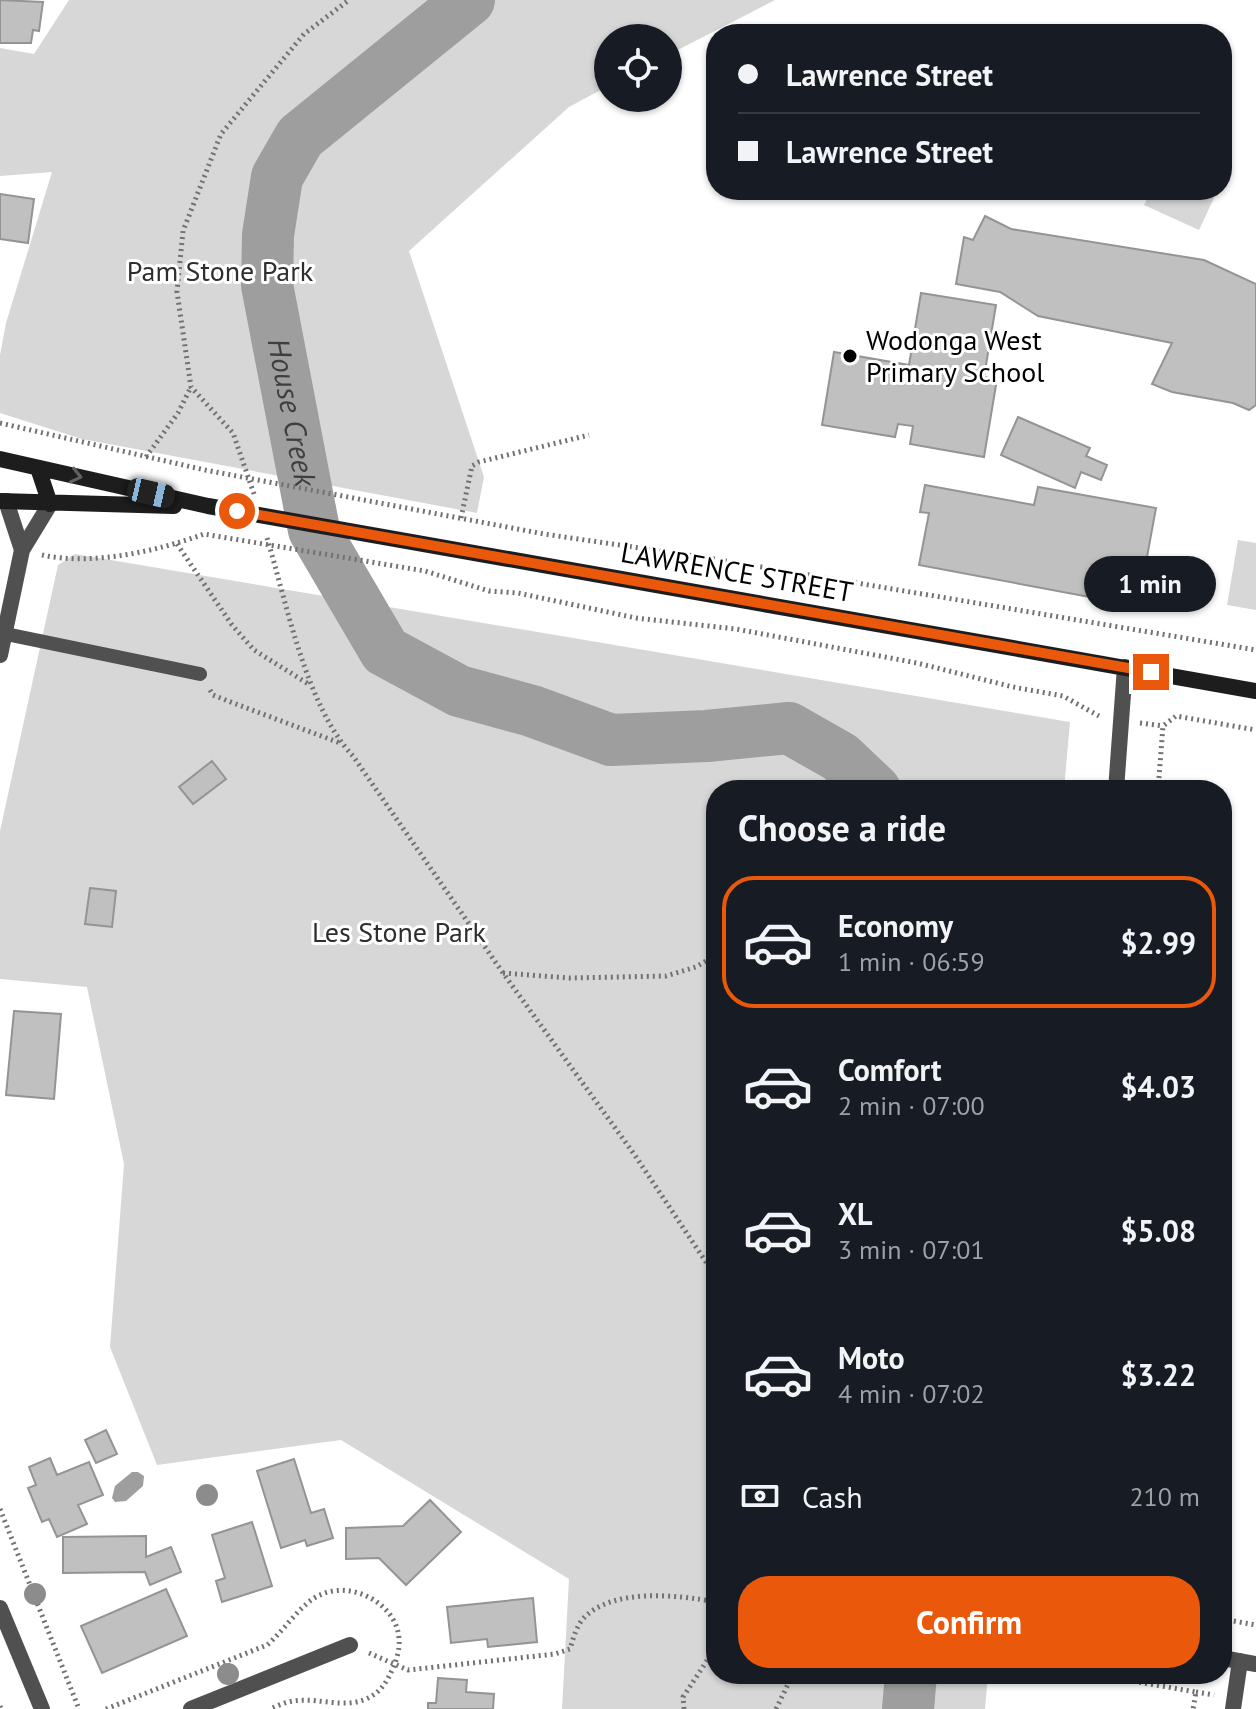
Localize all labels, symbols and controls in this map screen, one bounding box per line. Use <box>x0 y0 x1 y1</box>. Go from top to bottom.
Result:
map controls <box>594 24 682 112</box>
button: locate <box>594 24 682 112</box>
text: Lawrence Street <box>786 55 993 94</box>
text: Lawrence Street <box>786 132 993 171</box>
park label: Pam Stone Park <box>127 252 314 289</box>
place label: Wodonga West Primary School <box>866 321 1044 390</box>
water label: House Creek <box>260 335 326 491</box>
marker: Wodonga West Primary School <box>841 347 859 365</box>
one-way arrow <box>69 467 82 484</box>
car <box>125 476 177 510</box>
route start <box>219 493 255 529</box>
street label: LAWRENCE STREET <box>618 533 856 610</box>
callout: 1 min <box>1085 556 1217 612</box>
text: 1 min <box>1118 567 1182 600</box>
route end <box>1133 654 1169 690</box>
text: Choose a ride <box>738 804 946 851</box>
icon: car <box>742 906 814 978</box>
text: Economy <box>838 906 953 945</box>
park label: Les Stone Park <box>312 913 487 950</box>
text: $2.99 <box>1121 923 1196 962</box>
text: 1 min · 06:59 <box>838 945 985 978</box>
icon: car <box>742 1050 814 1122</box>
text: Comfort <box>838 1050 941 1089</box>
text: $4.03 <box>1121 1067 1196 1106</box>
text: 2 min · 07:00 <box>838 1089 985 1122</box>
icon: car <box>742 1194 814 1266</box>
text: XL <box>838 1194 872 1233</box>
text: $5.08 <box>1121 1211 1196 1250</box>
text: 3 min · 07:01 <box>838 1233 985 1266</box>
icon: car <box>742 1338 814 1410</box>
text: Moto <box>838 1338 905 1377</box>
text: $3.22 <box>1121 1355 1196 1394</box>
text: 4 min · 07:02 <box>838 1377 985 1410</box>
icon: cash <box>738 1474 782 1518</box>
text: Cash <box>802 1477 863 1516</box>
text: 210 m <box>1129 1480 1200 1513</box>
button: Confirm <box>738 1576 1200 1668</box>

